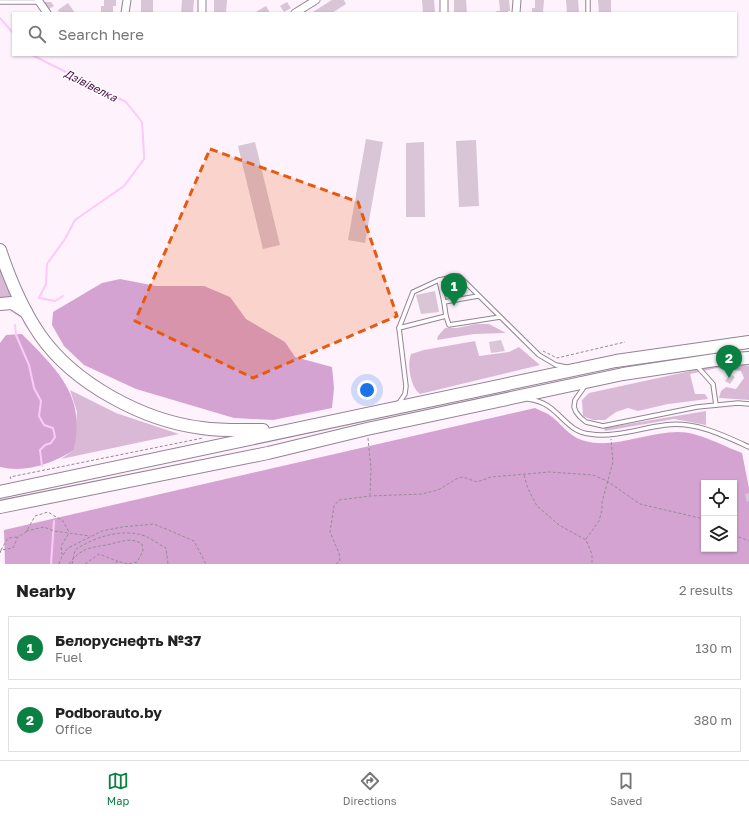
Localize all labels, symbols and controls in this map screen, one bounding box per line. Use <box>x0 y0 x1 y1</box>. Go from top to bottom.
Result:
search box <box>12 12 737 56</box>
icon: search <box>26 23 48 45</box>
text: Search here <box>58 25 144 43</box>
water label: Дзівівелка <box>62 66 120 104</box>
pin: 1 <box>441 273 467 306</box>
pin: 2 <box>716 345 742 378</box>
your location <box>357 380 377 400</box>
map controls <box>701 480 737 552</box>
button: locate <box>701 480 737 516</box>
button: layers <box>701 516 737 552</box>
text: Nearby <box>16 580 76 601</box>
text: 2 results <box>679 582 733 598</box>
text: Белоруснефть №37 <box>55 631 201 649</box>
text: 1 <box>27 640 33 656</box>
text: 130 m <box>695 640 732 656</box>
text: Fuel <box>55 649 82 665</box>
text: Podborauto.by <box>55 703 162 721</box>
text: 2 <box>26 712 34 728</box>
text: 380 m <box>694 712 732 728</box>
text: Office <box>55 721 92 737</box>
tab: Map <box>107 770 129 807</box>
tab: Directions <box>343 770 397 807</box>
tab: Saved <box>610 770 642 807</box>

